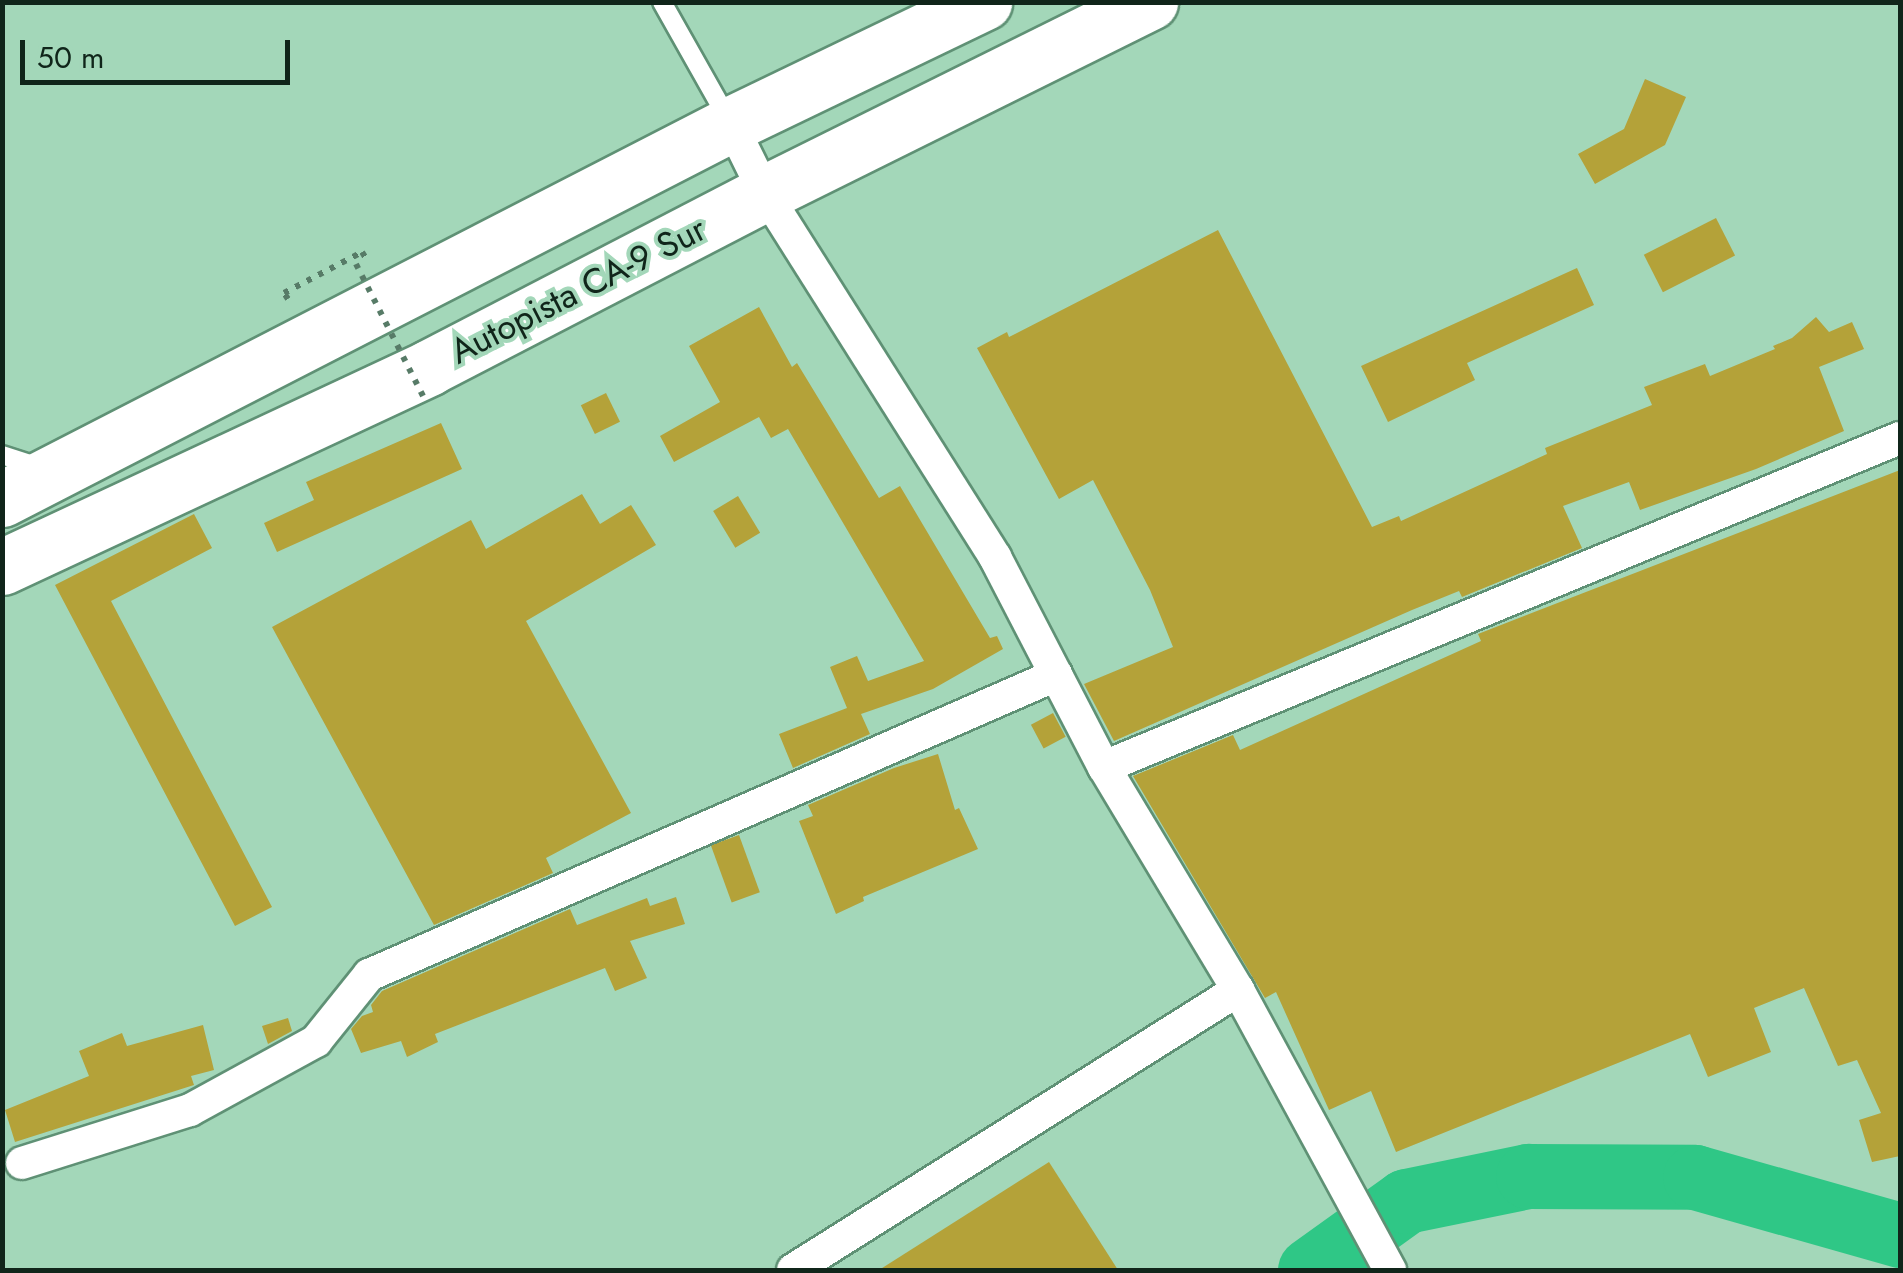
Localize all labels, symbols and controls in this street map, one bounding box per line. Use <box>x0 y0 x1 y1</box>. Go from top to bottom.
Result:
scale bar <box>25 20 295 82</box>
text: 50 m <box>37 36 104 79</box>
street label: Autopista CA-9 Sur <box>443 207 713 373</box>

